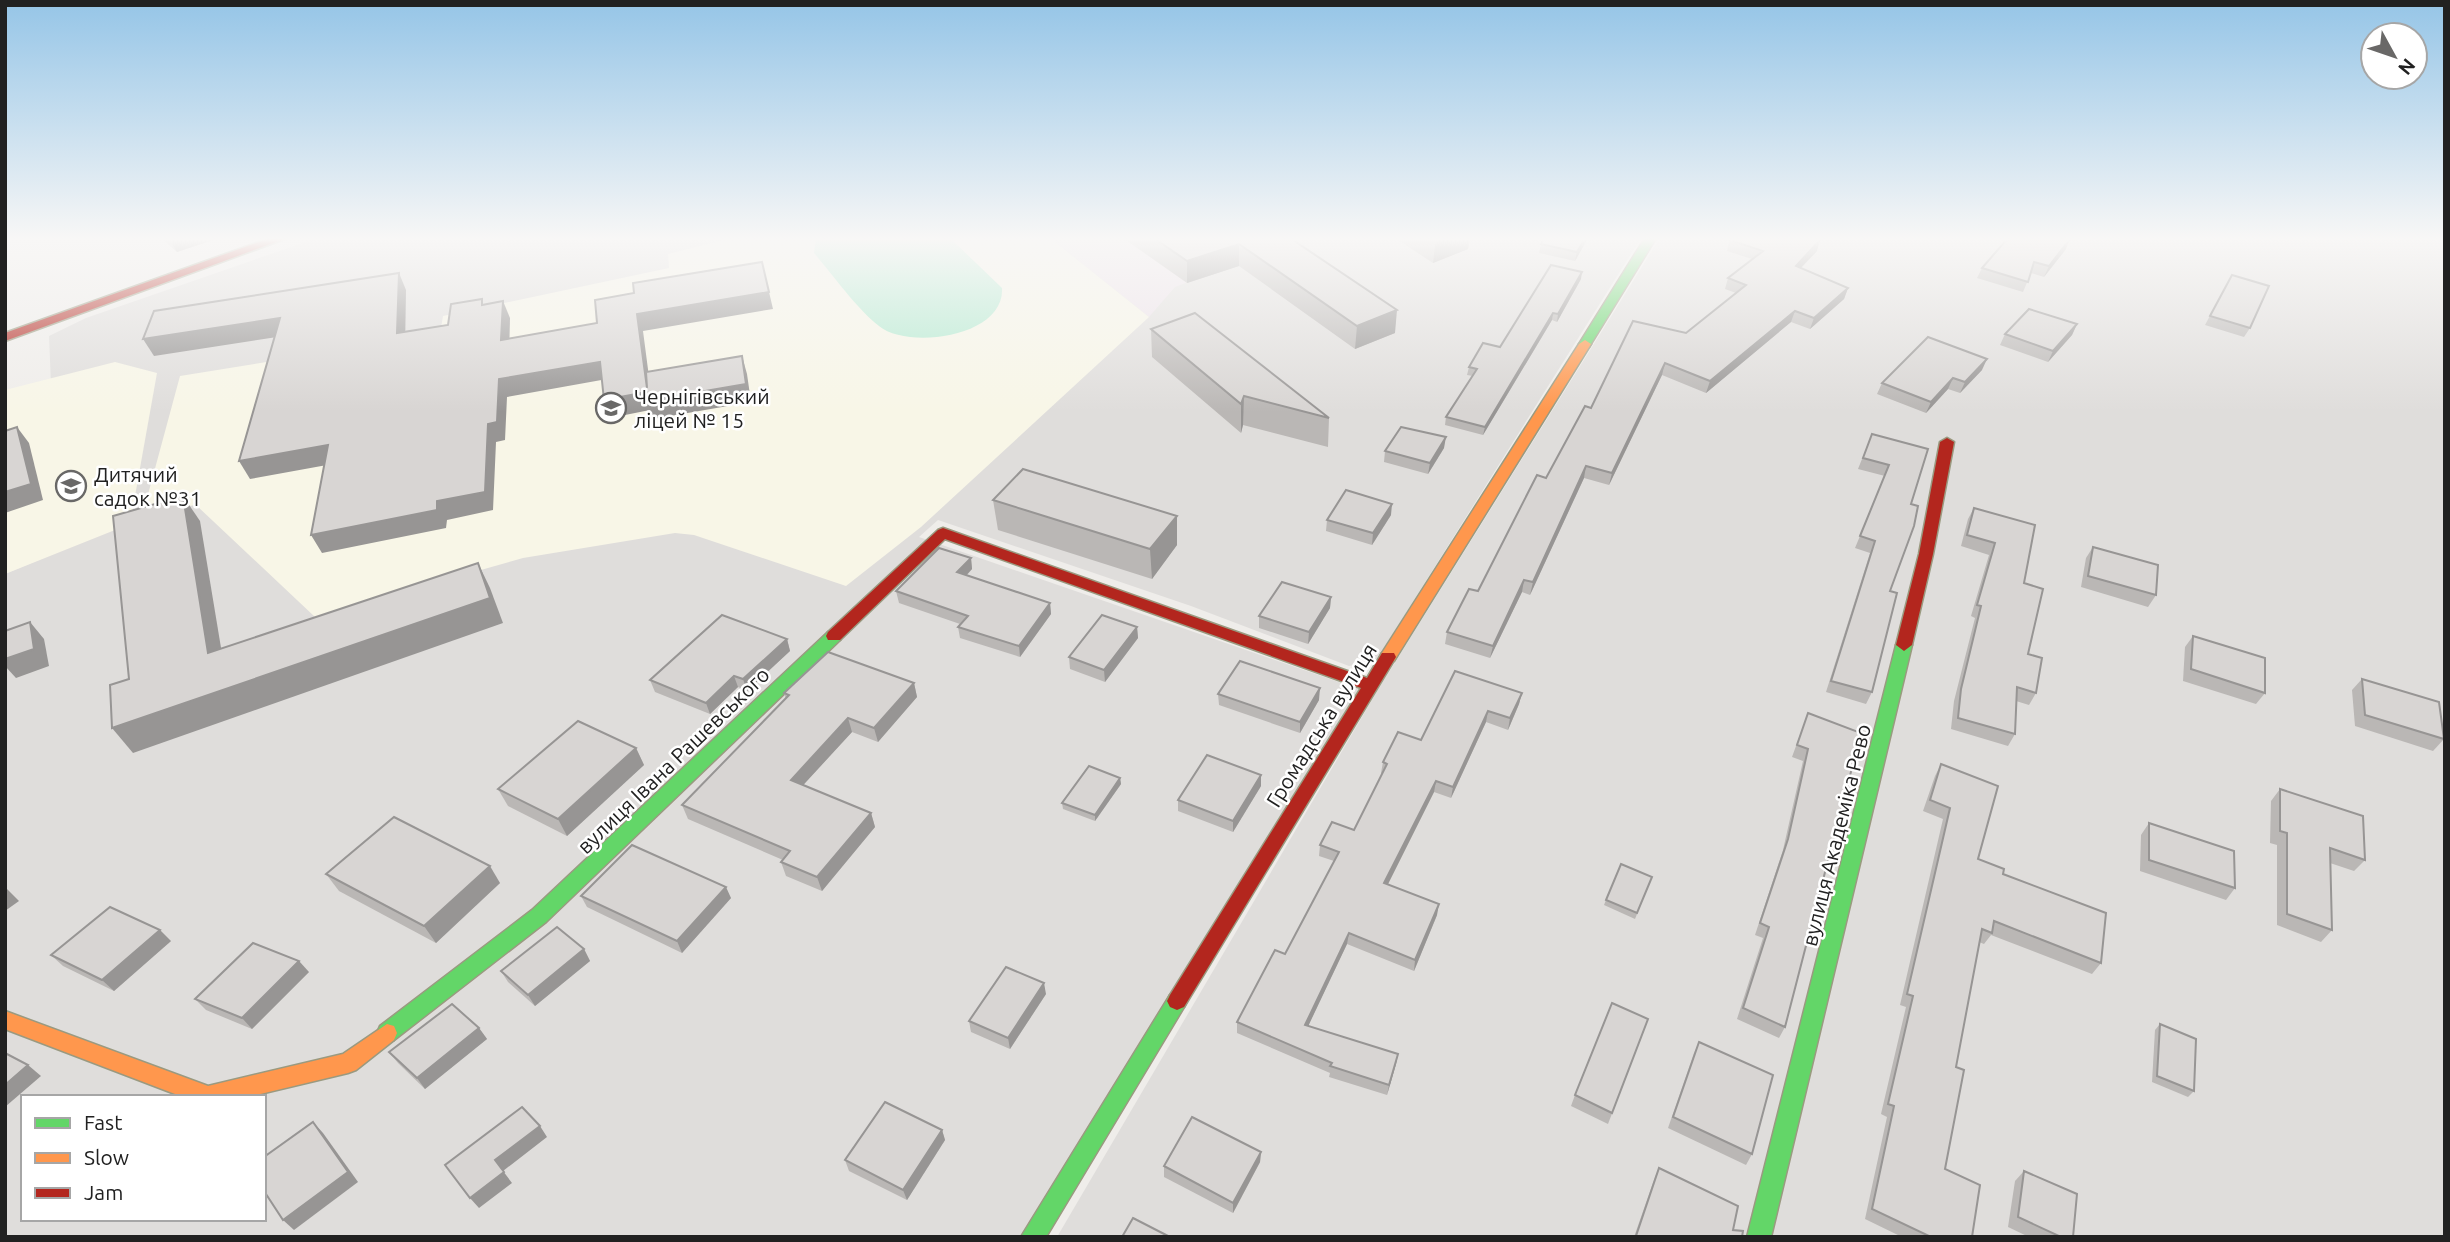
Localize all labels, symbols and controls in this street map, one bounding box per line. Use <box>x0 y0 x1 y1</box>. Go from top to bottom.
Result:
north arrow <box>2359 21 2429 91</box>
text: N <box>2394 54 2420 79</box>
place label: Чернігівський ліцей № 15 <box>634 384 770 432</box>
school or university icon: Чернігівський ліцей № 15 <box>594 391 628 425</box>
place label: Дитячий садок №31 <box>94 462 202 510</box>
school or university icon: Дитячий садок №31 <box>54 469 88 503</box>
street label: Громадська вулиця <box>1261 639 1381 811</box>
street label: вулиця Івана Рашевського <box>572 662 774 858</box>
street label: вулиця Академіка Рево <box>1797 722 1875 948</box>
legend <box>21 1095 266 1221</box>
text: Fast <box>84 1110 122 1134</box>
text: Slow <box>84 1145 129 1169</box>
text: Jam <box>84 1180 123 1204</box>

